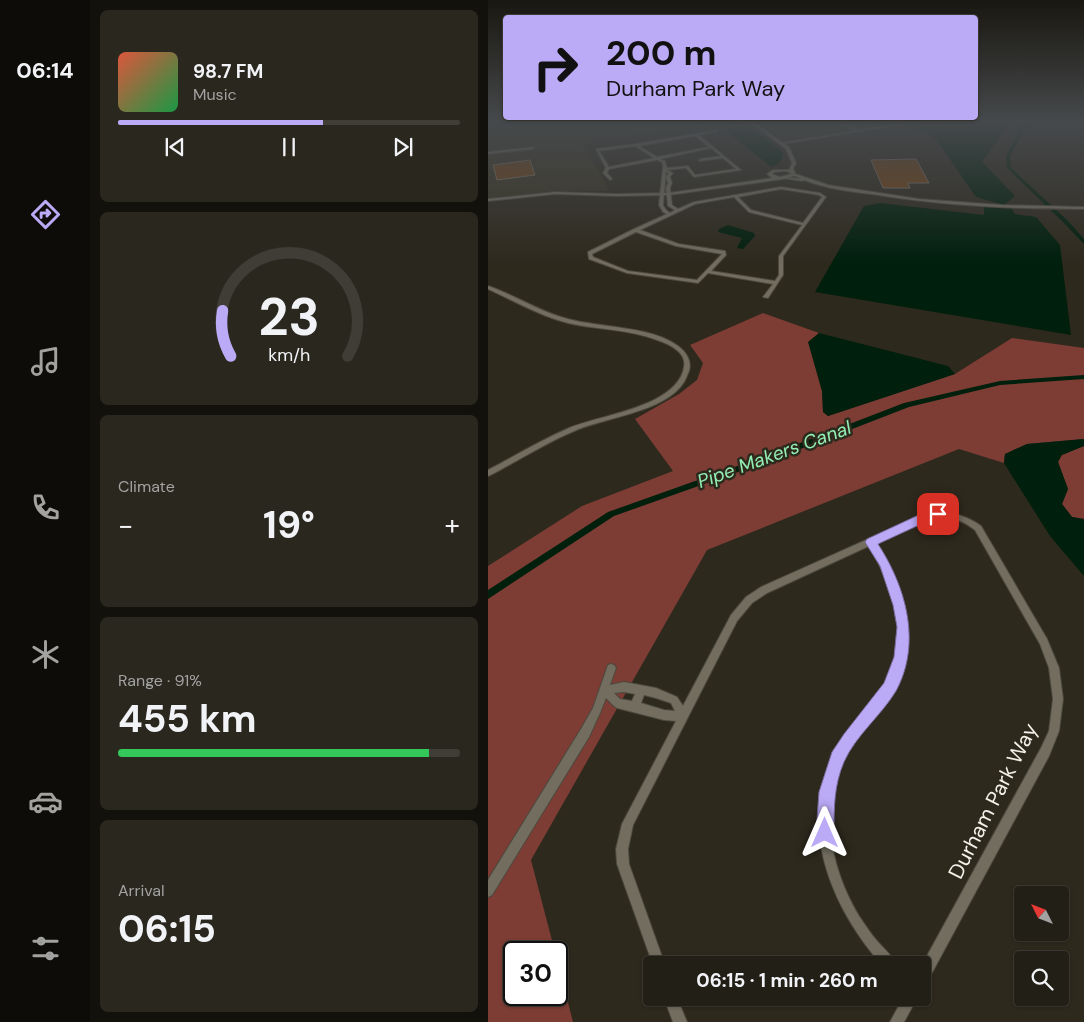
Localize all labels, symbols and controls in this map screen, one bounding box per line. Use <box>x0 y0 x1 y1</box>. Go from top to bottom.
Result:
text: 200 m <box>606 30 717 76</box>
icon: right <box>523 35 588 100</box>
text: 06:14 <box>16 56 74 85</box>
text: 98.7 FM <box>193 59 263 84</box>
text: Durham Park Way <box>606 74 785 103</box>
text: Music <box>193 84 237 105</box>
icon: previous <box>161 133 189 161</box>
icon: pause <box>275 133 303 161</box>
icon: next <box>389 133 417 161</box>
icon: directions <box>28 197 63 232</box>
text: 23 <box>258 283 320 351</box>
text: km/h <box>268 343 310 367</box>
icon: music <box>28 344 63 379</box>
water label: Pipe Makers Canal <box>694 415 855 494</box>
text: Climate <box>118 476 175 497</box>
icon: phone <box>28 490 63 525</box>
pin <box>917 493 959 535</box>
text: 19° <box>263 500 315 550</box>
icon: arrive <box>924 500 952 528</box>
text: − <box>118 507 133 544</box>
text: + <box>445 507 460 544</box>
icon: climate <box>28 637 63 672</box>
text: Range · 91% <box>118 670 202 691</box>
text: 455 km <box>118 694 257 744</box>
street label: Durham Park Way <box>942 718 1044 884</box>
icon: car <box>28 784 63 819</box>
position arrow <box>798 806 850 858</box>
text: Arrival <box>118 880 165 901</box>
north arrow <box>1014 886 1069 941</box>
map controls <box>1014 886 1069 1006</box>
text: 06:15 <box>118 904 216 954</box>
icon: filters <box>28 931 63 966</box>
speed limit sign: 30 <box>503 941 568 1006</box>
button: search <box>1014 951 1069 1006</box>
text: 06:15 · 1 min · 260 m <box>696 968 878 993</box>

